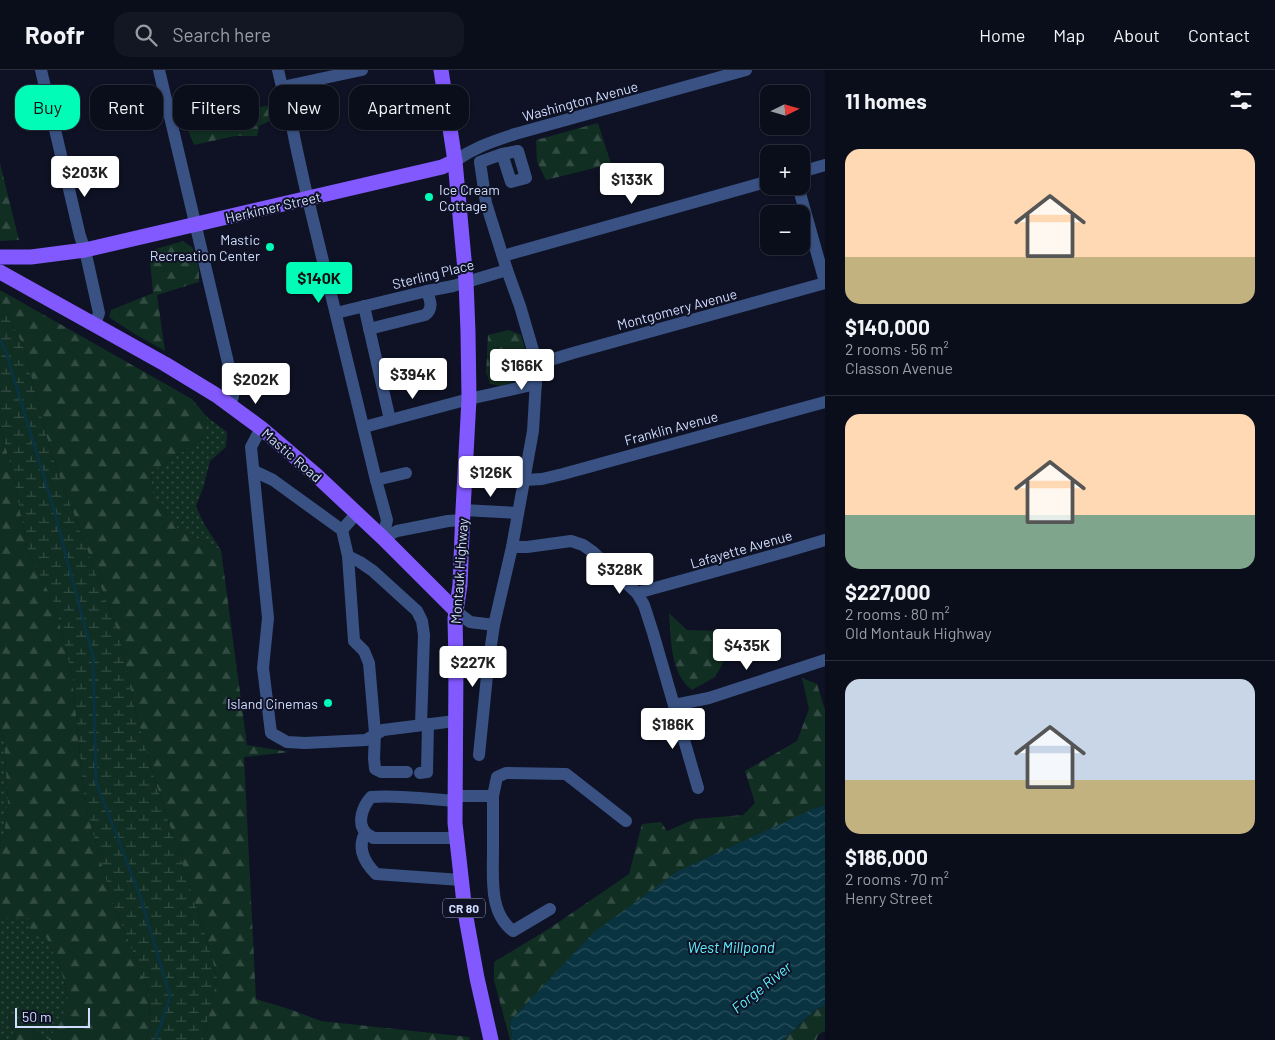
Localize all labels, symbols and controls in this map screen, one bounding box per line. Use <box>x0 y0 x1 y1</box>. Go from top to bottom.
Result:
search box <box>114 12 464 57</box>
text: Roofr <box>25 20 84 49</box>
icon: search <box>132 21 160 49</box>
text: Search here <box>172 23 271 46</box>
text: Home <box>979 24 1025 46</box>
text: Map <box>1053 24 1085 46</box>
text: About <box>1113 24 1160 46</box>
text: Contact <box>1188 24 1250 46</box>
street label: Washington Avenue <box>520 77 640 125</box>
chip: Buy <box>15 85 80 130</box>
chip: Rent <box>90 85 163 130</box>
chip: Filters <box>173 85 259 130</box>
chip: New <box>269 85 339 130</box>
chip: Apartment <box>349 85 469 130</box>
north arrow <box>760 85 810 135</box>
map controls <box>760 85 810 255</box>
icon: filters <box>1227 86 1255 114</box>
text: 11 homes <box>845 88 927 113</box>
button: + <box>760 145 810 195</box>
pin: $203K <box>50 156 120 198</box>
text: $203K <box>62 162 108 181</box>
pin: $133K <box>597 162 667 205</box>
text: $133K <box>611 169 653 188</box>
place label: Ice Cream Cottage <box>439 181 500 214</box>
icon: home <box>1005 181 1095 271</box>
street label: Herkimer Street <box>224 188 322 226</box>
marker: Ice Cream Cottage <box>423 191 435 203</box>
button: − <box>760 205 810 255</box>
place label: Mastic Recreation Center <box>150 231 260 264</box>
marker: Mastic Recreation Center <box>264 241 276 253</box>
street label: Sterling Place <box>390 256 476 292</box>
pin: $140K <box>284 262 354 304</box>
text: $140K <box>297 268 341 287</box>
street label: Montgomery Avenue <box>615 285 739 333</box>
text: $140,000 <box>845 314 930 339</box>
text: 2 rooms · 56 m² <box>845 339 949 358</box>
pin: $166K <box>487 348 557 391</box>
text: $166K <box>501 355 543 374</box>
pin: $394K <box>378 358 448 400</box>
text: Classon Avenue <box>845 358 953 377</box>
pin: $202K <box>221 362 291 405</box>
text: $394K <box>390 364 436 383</box>
text: $202K <box>233 369 279 388</box>
street label: Franklin Avenue <box>622 407 720 449</box>
street label: Mastic Road <box>259 424 325 486</box>
icon: home <box>1005 447 1095 537</box>
pin: $126K <box>456 456 526 498</box>
text: $126K <box>470 462 512 481</box>
street label: Montauk Highway <box>447 517 471 624</box>
street label: Lafayette Avenue <box>688 526 794 572</box>
pin: $328K <box>585 552 655 595</box>
text: $328K <box>597 559 643 578</box>
text: $227,000 <box>845 579 931 604</box>
text: 2 rooms · 80 m² <box>845 604 950 623</box>
text: Old Montauk Highway <box>845 623 992 642</box>
pin: $435K <box>712 628 782 671</box>
text: $435K <box>724 635 770 654</box>
pin: $227K <box>438 646 508 688</box>
text: $227K <box>450 652 496 671</box>
place label: Island Cinemas <box>227 695 318 712</box>
marker: Island Cinemas <box>322 697 334 709</box>
pin: $186K <box>638 708 708 750</box>
icon: home <box>1005 712 1095 802</box>
text: $186K <box>652 714 694 733</box>
text: $186,000 <box>845 844 928 869</box>
text: 2 rooms · 70 m² <box>845 869 949 888</box>
text: Henry Street <box>845 888 933 907</box>
road number: CR 80 <box>443 898 485 918</box>
water label: West Millpond <box>687 938 775 956</box>
water label: Forge River <box>728 957 795 1016</box>
scale bar <box>15 1005 90 1028</box>
text: 50 m <box>22 1008 51 1025</box>

